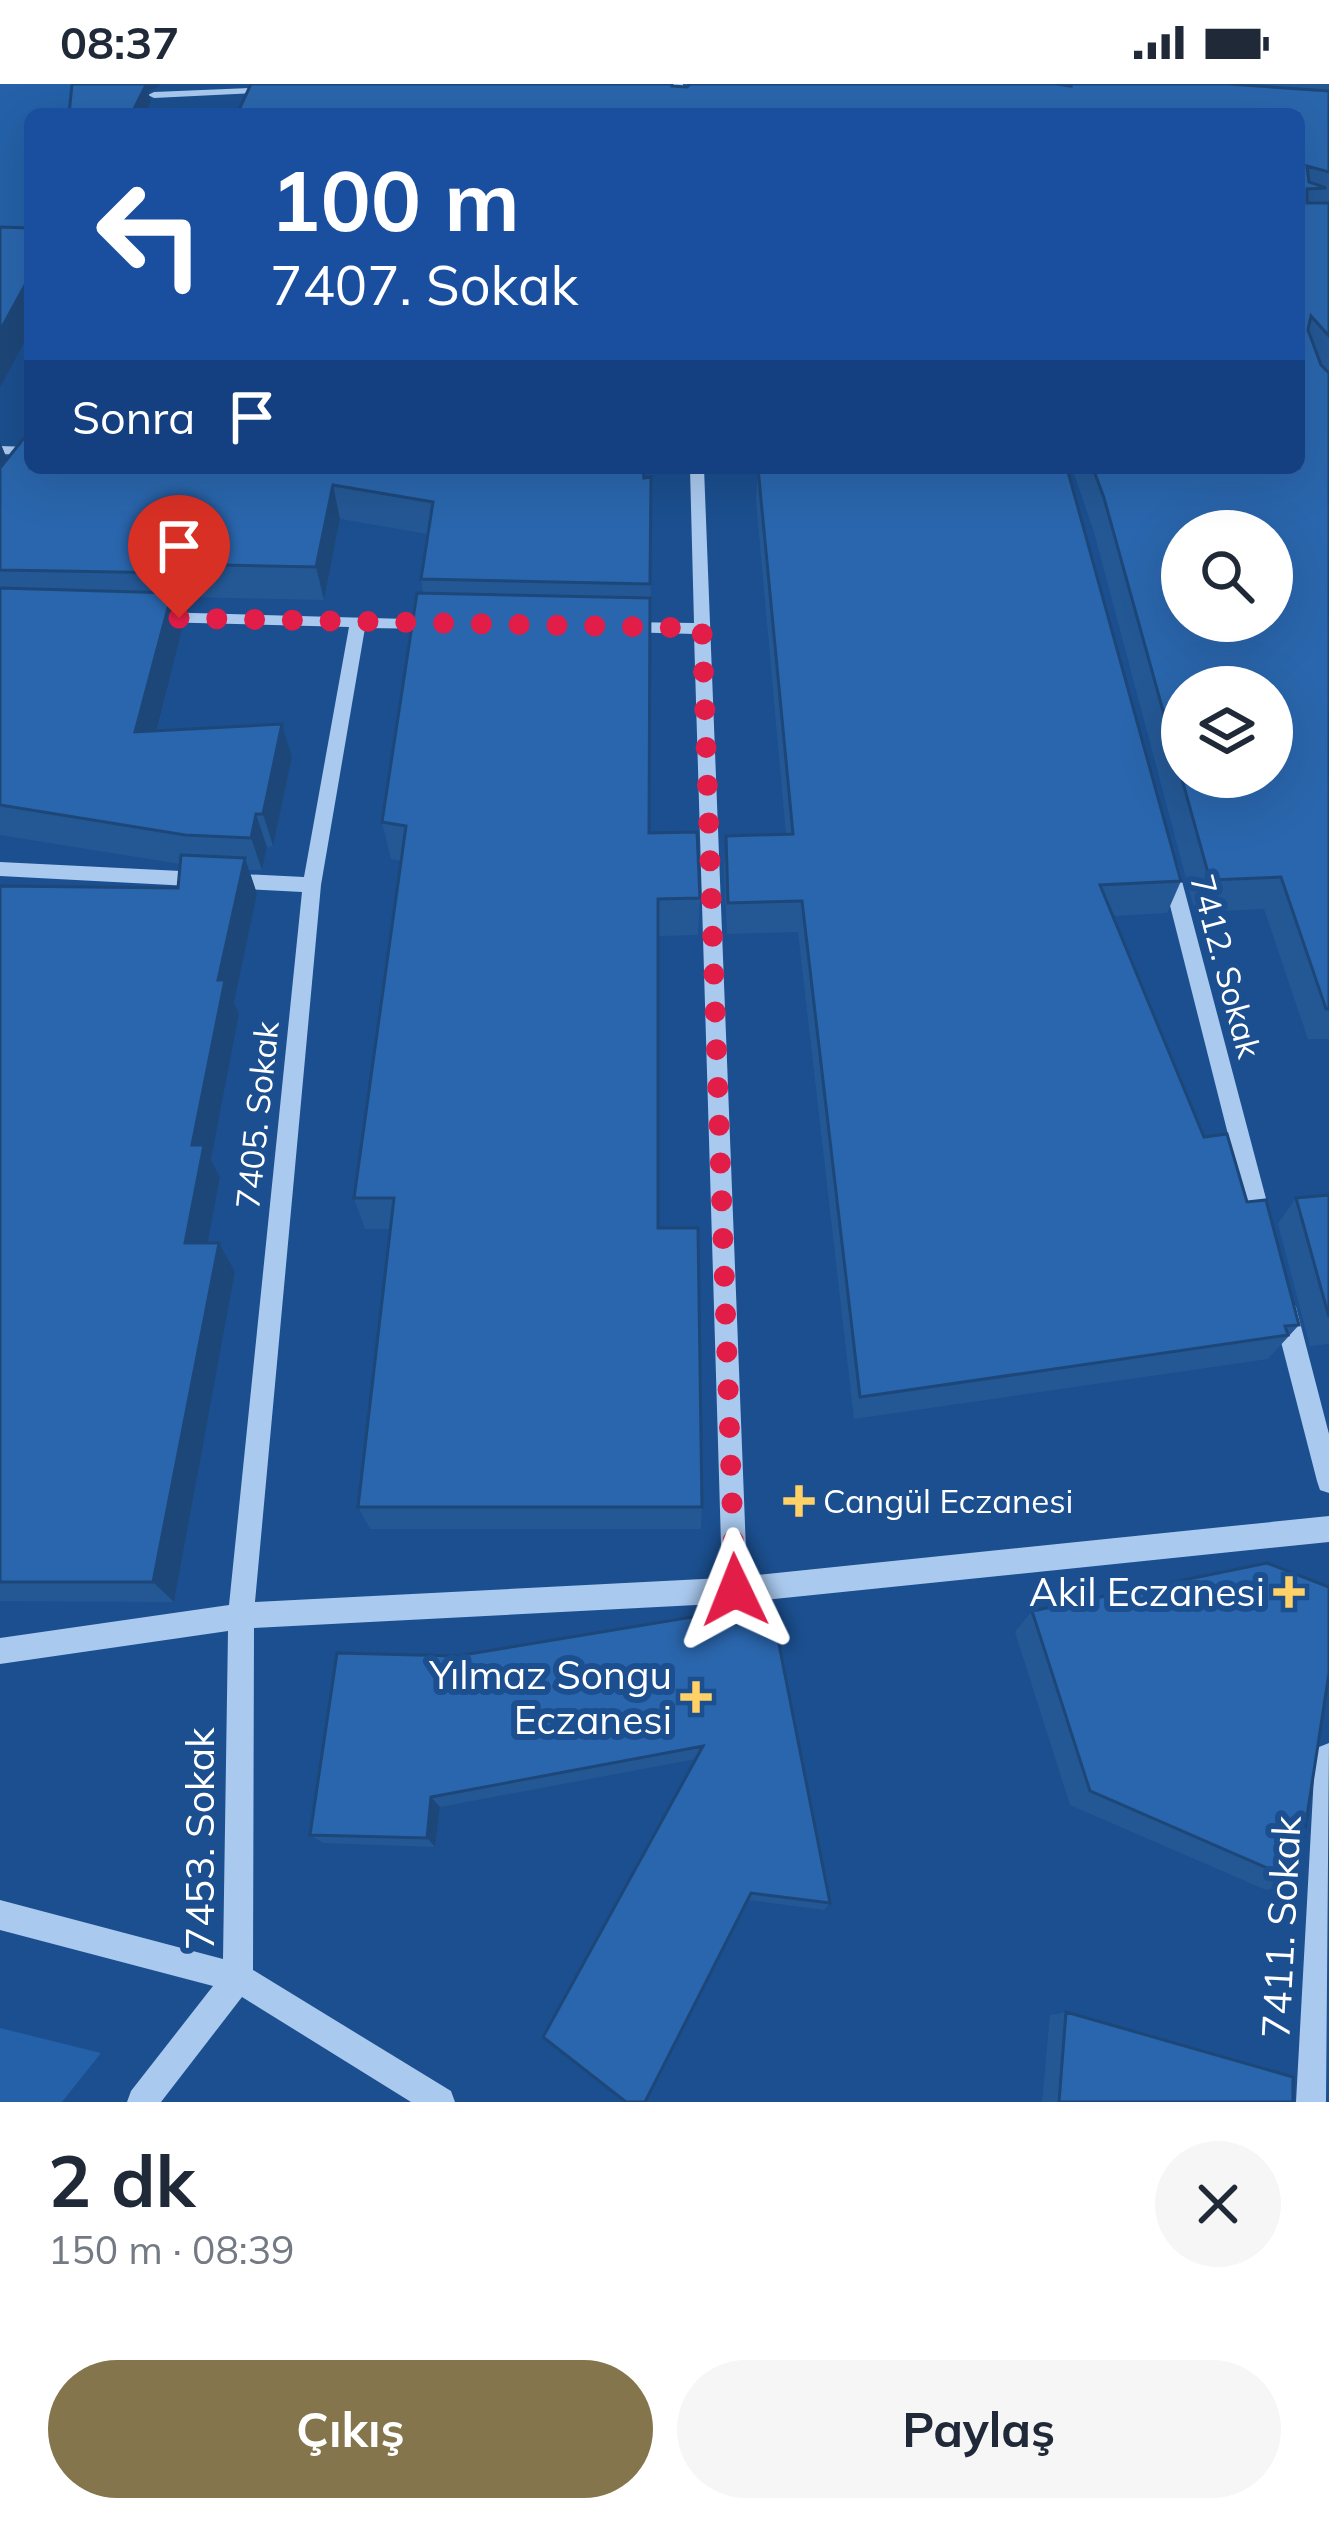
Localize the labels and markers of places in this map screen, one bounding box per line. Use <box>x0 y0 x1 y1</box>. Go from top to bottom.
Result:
pin <box>128 495 230 618</box>
place label: Cangül Eczanesi <box>823 1480 1073 1521</box>
marker: Cangül Eczanesi <box>786 1488 812 1514</box>
place label: Akil Eczanesi <box>1029 1567 1265 1616</box>
marker: Akil Eczanesi <box>1276 1579 1302 1605</box>
place label: Yılmaz Songu Eczanesi <box>428 1650 672 1744</box>
marker: Yılmaz Songu Eczanesi <box>683 1684 709 1710</box>

